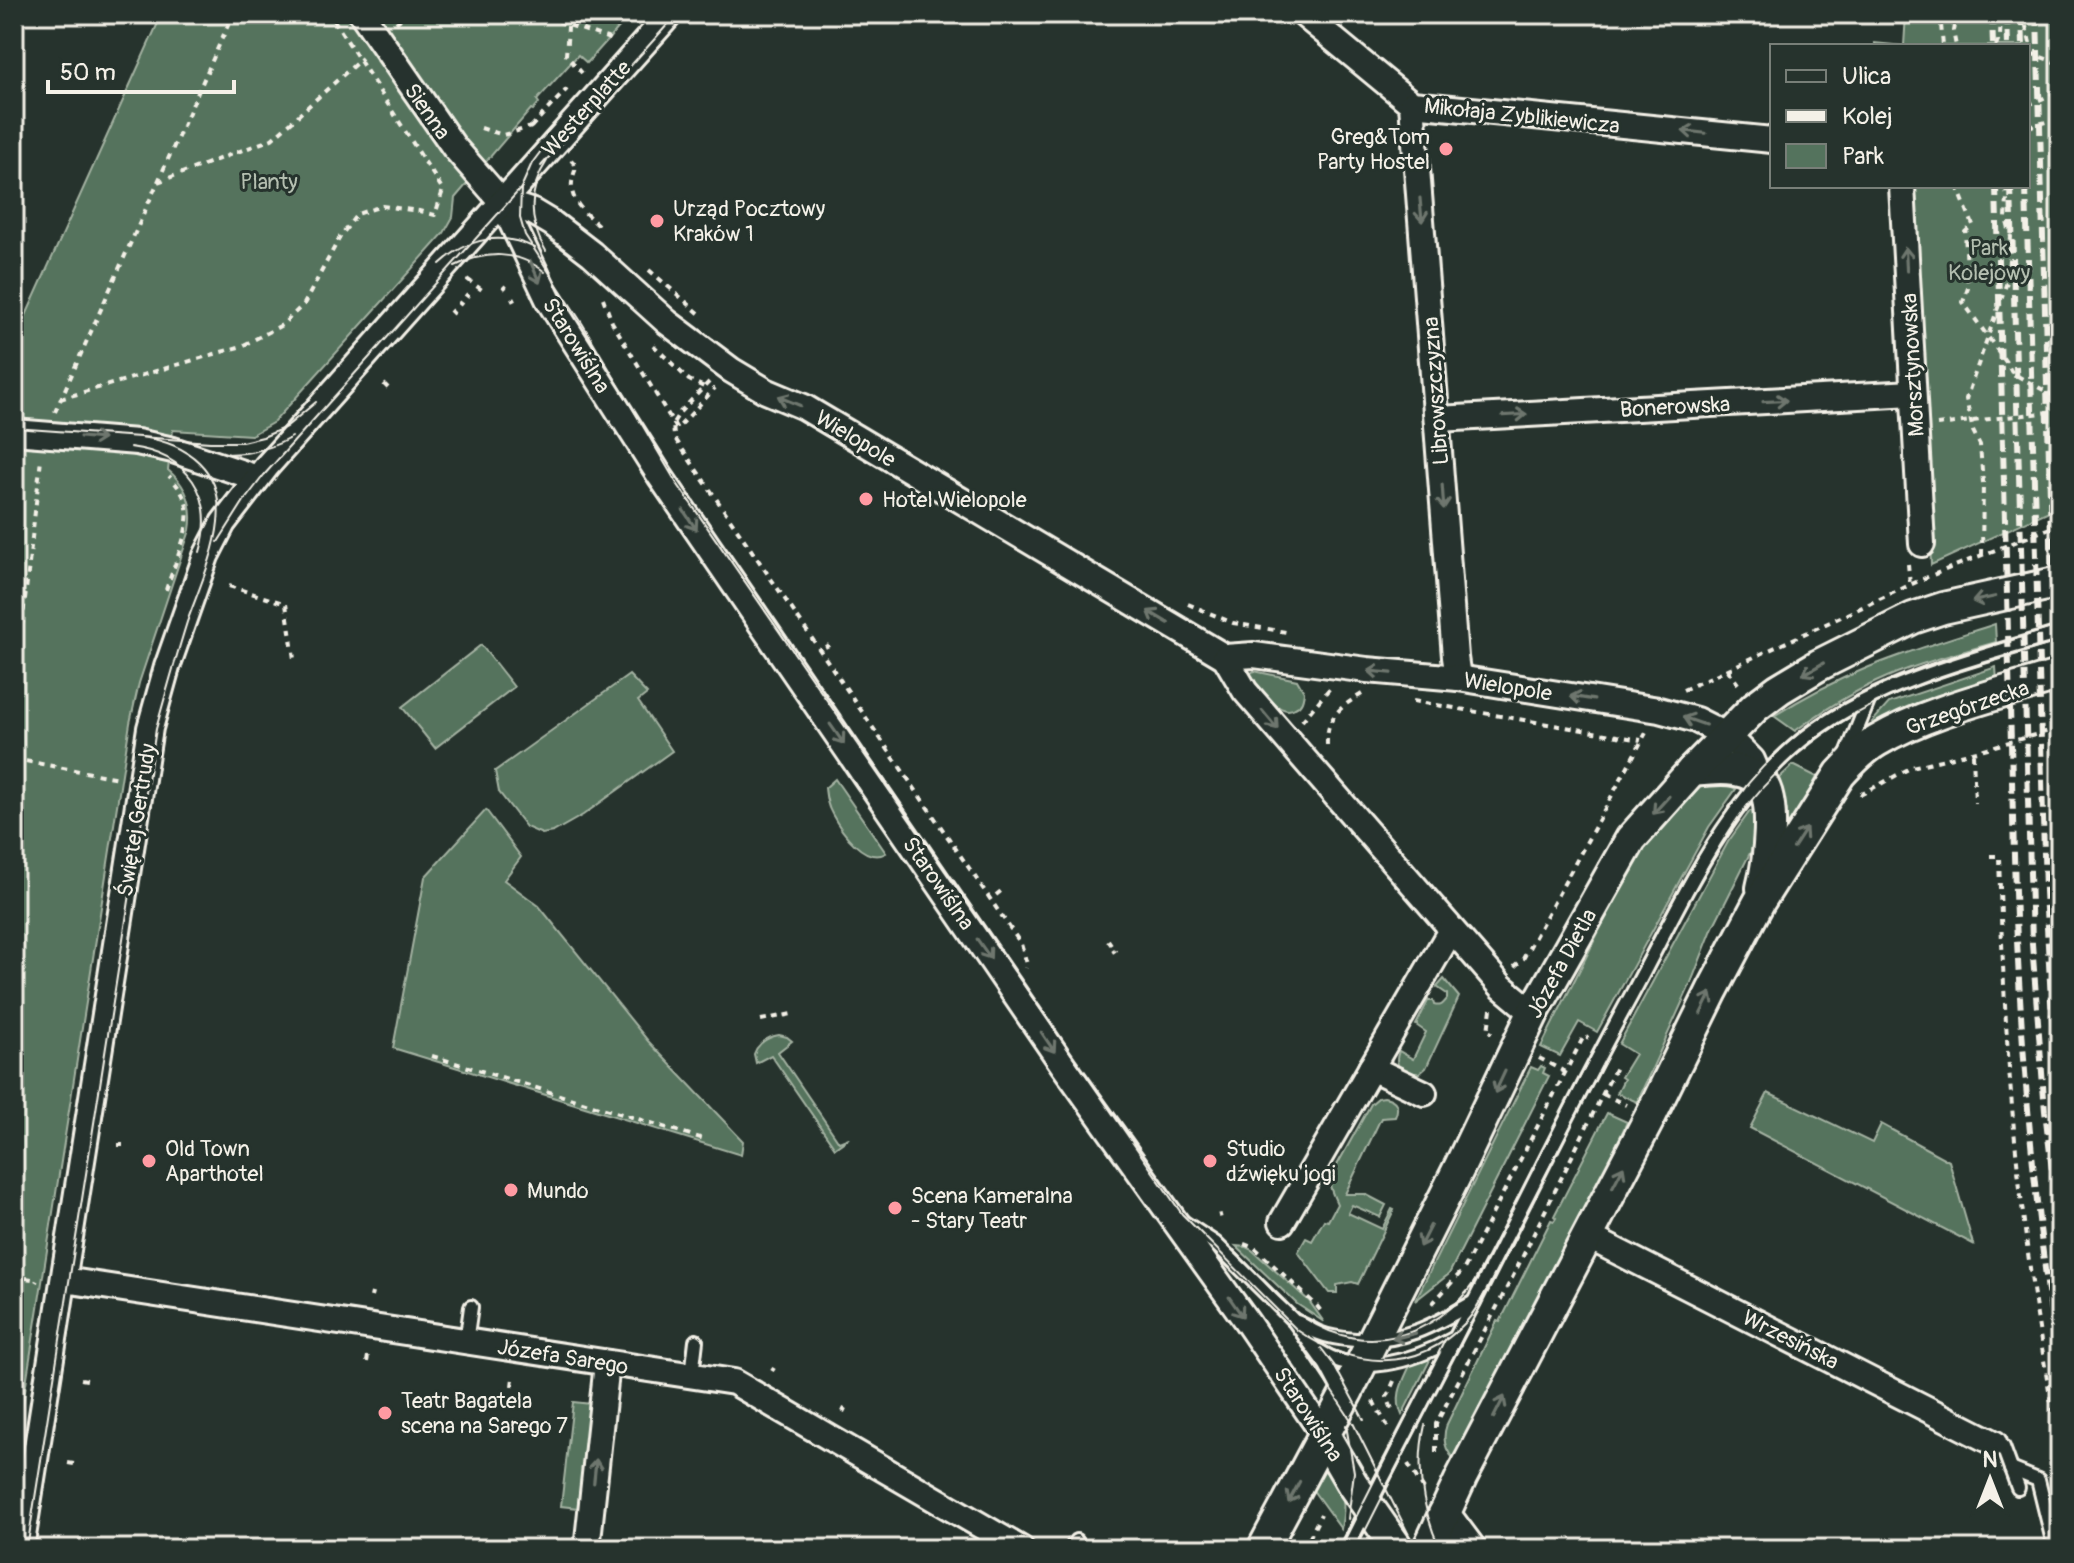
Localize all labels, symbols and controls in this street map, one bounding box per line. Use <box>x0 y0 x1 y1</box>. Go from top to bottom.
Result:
scale bar <box>48 44 234 94</box>
legend <box>1770 44 2030 188</box>
street label: Westerplatte <box>536 54 638 163</box>
text: 50 m <box>60 58 116 87</box>
text: Ulica <box>1842 62 1891 91</box>
street label: Sienna <box>398 78 457 145</box>
street label: Mikołaja Zyblikiewicza <box>1423 92 1621 140</box>
text: Kolej <box>1842 102 1892 131</box>
place label: Greg&Tom Party Hostel <box>1317 123 1430 176</box>
one-way arrow <box>1681 124 1708 139</box>
marker: Greg&Tom Party Hostel <box>1437 140 1455 158</box>
text: Park <box>1842 142 1884 171</box>
park label: Planty <box>240 168 298 196</box>
place label: Urząd Pocztowy Kraków 1 <box>673 195 825 248</box>
one-way arrow <box>1414 196 1429 223</box>
marker: Urząd Pocztowy Kraków 1 <box>648 212 666 230</box>
park label: Park Kolejowy <box>1948 234 2030 287</box>
one-way arrow <box>1898 246 1913 273</box>
one-way arrow <box>529 260 544 284</box>
street label: Morsztynowska <box>1895 292 1931 437</box>
street label: Starowiślna <box>536 293 616 399</box>
street label: Librowszczyzna <box>1417 316 1455 466</box>
street label: Bonerowska <box>1619 390 1731 424</box>
one-way arrow <box>777 392 802 407</box>
one-way arrow <box>1761 393 1788 408</box>
street label: Wielopole <box>810 404 901 474</box>
one-way arrow <box>1501 407 1528 422</box>
one-way arrow <box>78 431 105 446</box>
one-way arrow <box>1436 483 1451 510</box>
place label: Hotel Wielopole <box>882 486 1027 514</box>
marker: Hotel Wielopole <box>857 490 875 508</box>
one-way arrow <box>682 508 698 530</box>
one-way arrow <box>1972 592 1997 607</box>
one-way arrow <box>1147 609 1170 625</box>
one-way arrow <box>1802 661 1825 677</box>
one-way arrow <box>1367 664 1394 679</box>
street label: Wielopole <box>1462 666 1554 708</box>
street label: Grzegórzecka <box>1902 674 2033 742</box>
one-way arrow <box>1569 690 1595 705</box>
one-way arrow <box>1261 710 1279 730</box>
one-way arrow <box>1682 712 1707 727</box>
one-way arrow <box>829 723 845 745</box>
street label: Świętej Gertrudy <box>111 742 163 899</box>
one-way arrow <box>1653 794 1671 814</box>
one-way arrow <box>1791 828 1808 850</box>
street label: Starowiślna <box>896 832 980 936</box>
street label: Józefa Dietla <box>1520 904 1603 1023</box>
one-way arrow <box>976 937 992 959</box>
one-way arrow <box>1699 992 1714 1016</box>
one-way arrow <box>1040 1031 1056 1053</box>
one-way arrow <box>1492 1069 1507 1093</box>
place label: Old Town Aparthotel <box>165 1135 264 1188</box>
place label: Studio dźwięku jogi <box>1226 1135 1336 1188</box>
marker: Old Town Aparthotel <box>140 1152 158 1170</box>
marker: Studio dźwięku jogi <box>1201 1152 1219 1170</box>
one-way arrow <box>1611 1165 1627 1189</box>
place label: Mundo <box>527 1177 589 1205</box>
marker: Mundo <box>502 1181 520 1199</box>
place label: Scena Kameralna - Stary Teatr <box>911 1182 1073 1235</box>
marker: Scena Kameralna - Stary Teatr <box>886 1199 904 1217</box>
one-way arrow <box>1417 1223 1433 1247</box>
one-way arrow <box>1228 1295 1244 1317</box>
street label: Wrzesińska <box>1738 1304 1844 1376</box>
one-way arrow <box>1391 1329 1417 1344</box>
street label: Józefa Sarego <box>495 1333 630 1381</box>
street label: Starowiślna <box>1267 1362 1349 1467</box>
place label: Teatr Bagatela scena na Sarego 7 <box>401 1387 568 1440</box>
one-way arrow <box>1492 1396 1508 1420</box>
marker: Teatr Bagatela scena na Sarego 7 <box>376 1404 394 1422</box>
north arrow <box>1950 1439 2030 1519</box>
text: N <box>1983 1446 1998 1474</box>
one-way arrow <box>588 1459 603 1485</box>
one-way arrow <box>1286 1480 1302 1504</box>

